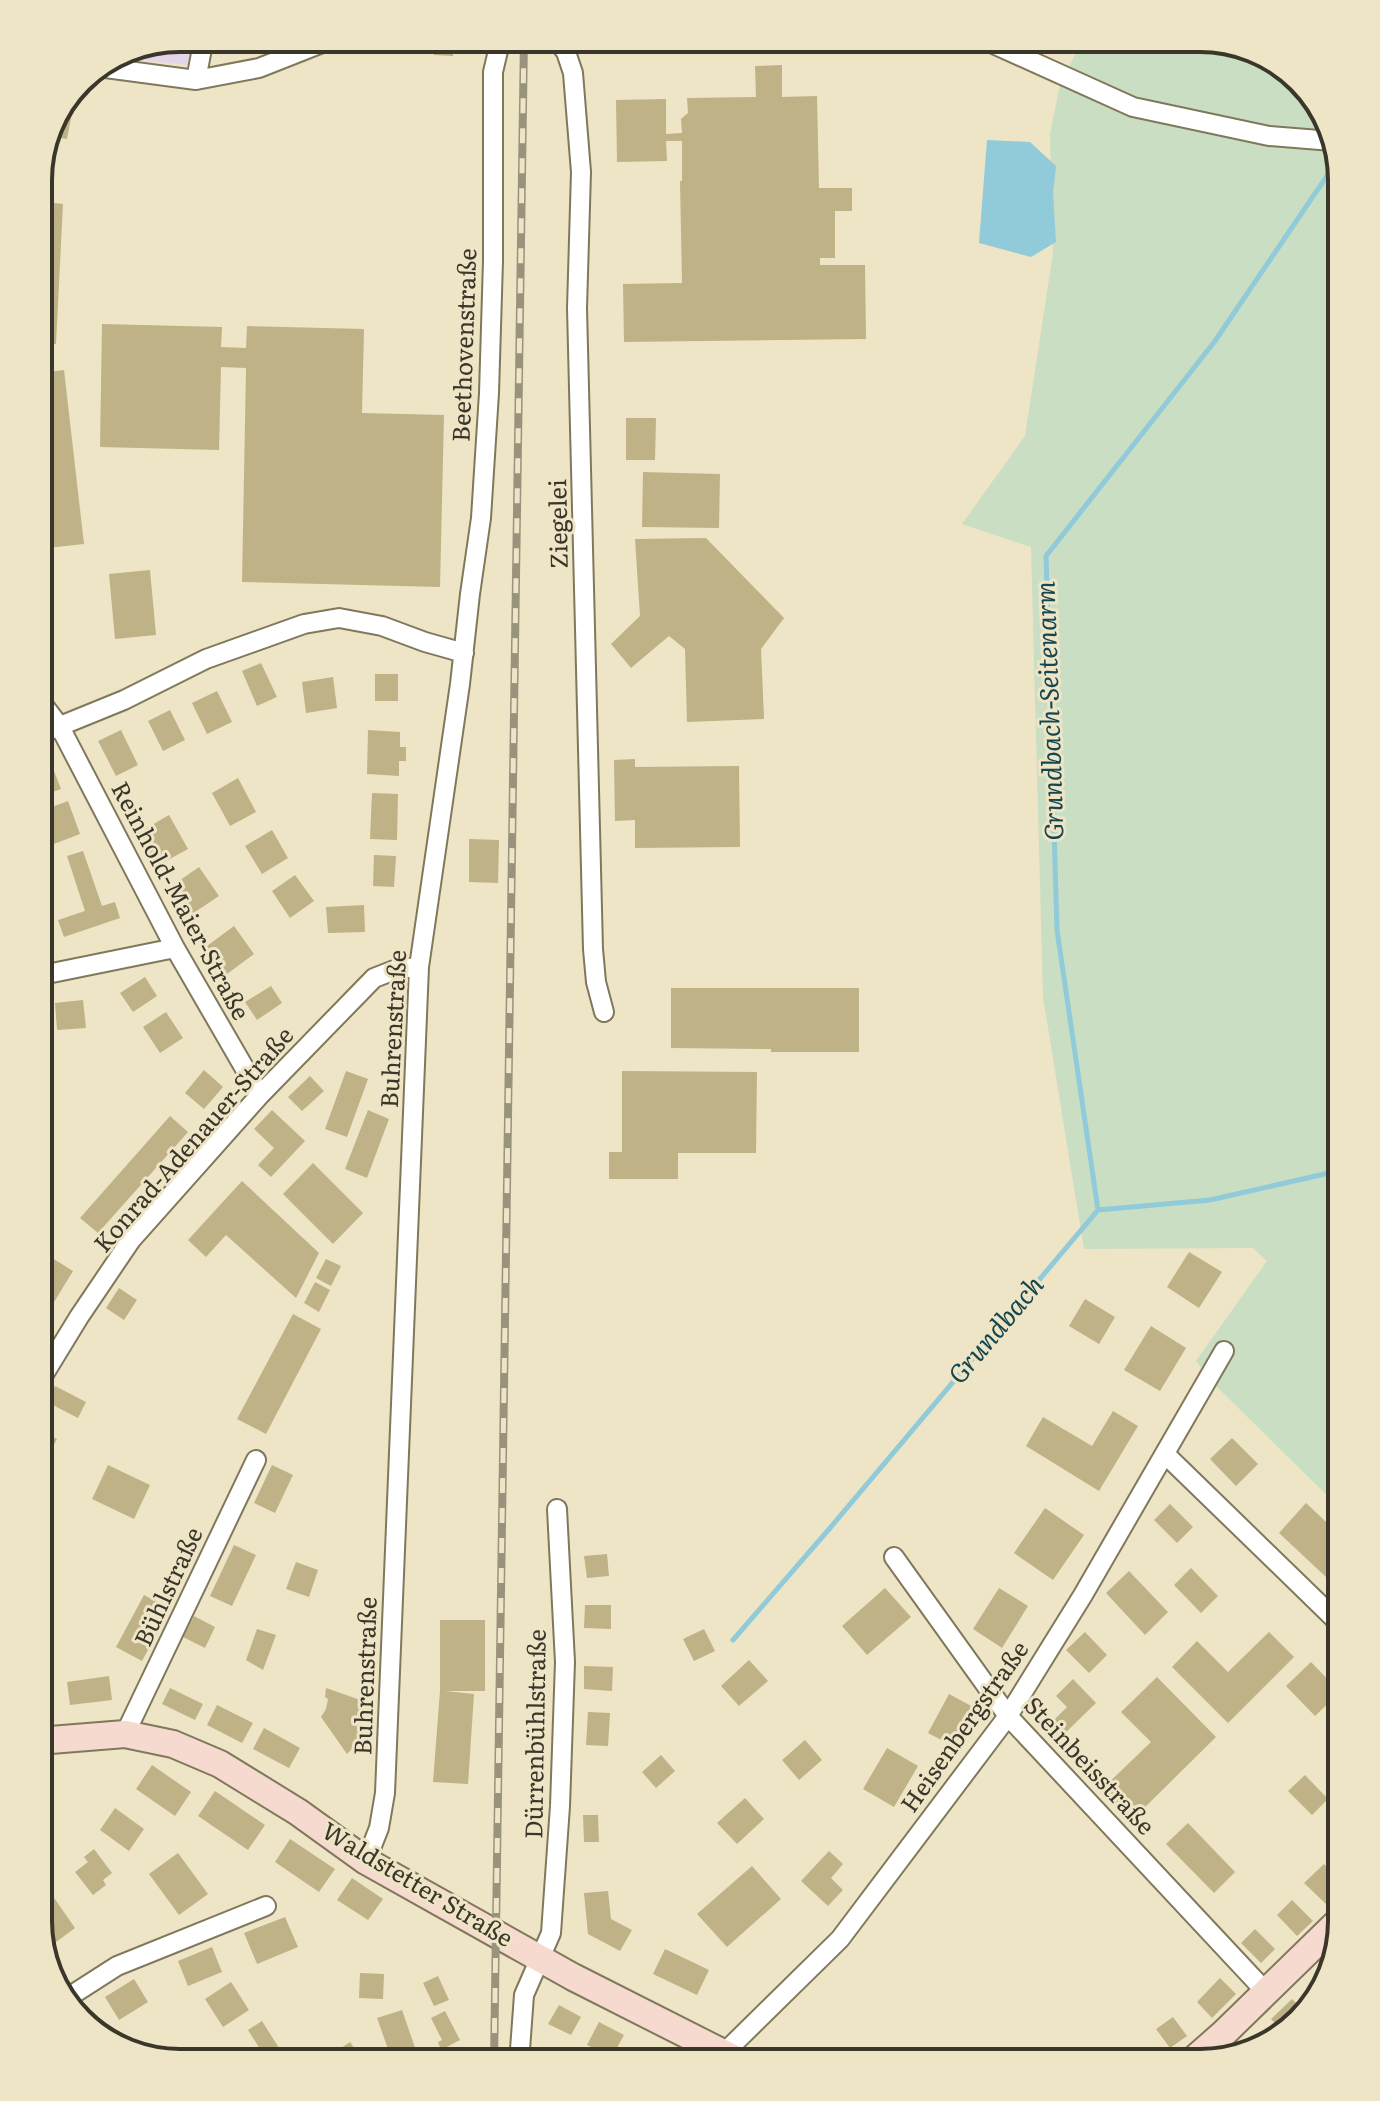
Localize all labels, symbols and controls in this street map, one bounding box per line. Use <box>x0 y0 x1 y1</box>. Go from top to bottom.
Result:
street label: Beethovenstraße <box>442 247 483 442</box>
street label: Ziegelei <box>538 479 575 569</box>
water label: Grundbach-Seitenarm <box>1023 581 1072 841</box>
street label: Reinhold-Maier-Straße <box>104 774 260 1025</box>
street label: Buhrenstraße <box>370 949 413 1109</box>
street label: Konrad-Adenauer-Straße <box>84 1018 300 1259</box>
water label: Grundbach <box>937 1266 1051 1391</box>
street label: Bühlstraße <box>124 1521 210 1651</box>
street label: Buhrenstraße <box>343 1596 384 1756</box>
street label: Dürrenbühlstraße <box>514 1629 553 1839</box>
street label: Heisenbergstraße <box>891 1633 1035 1819</box>
street label: Steinbeisstraße <box>1017 1687 1164 1841</box>
street label: Waldstetter Straße <box>316 1812 521 1954</box>

